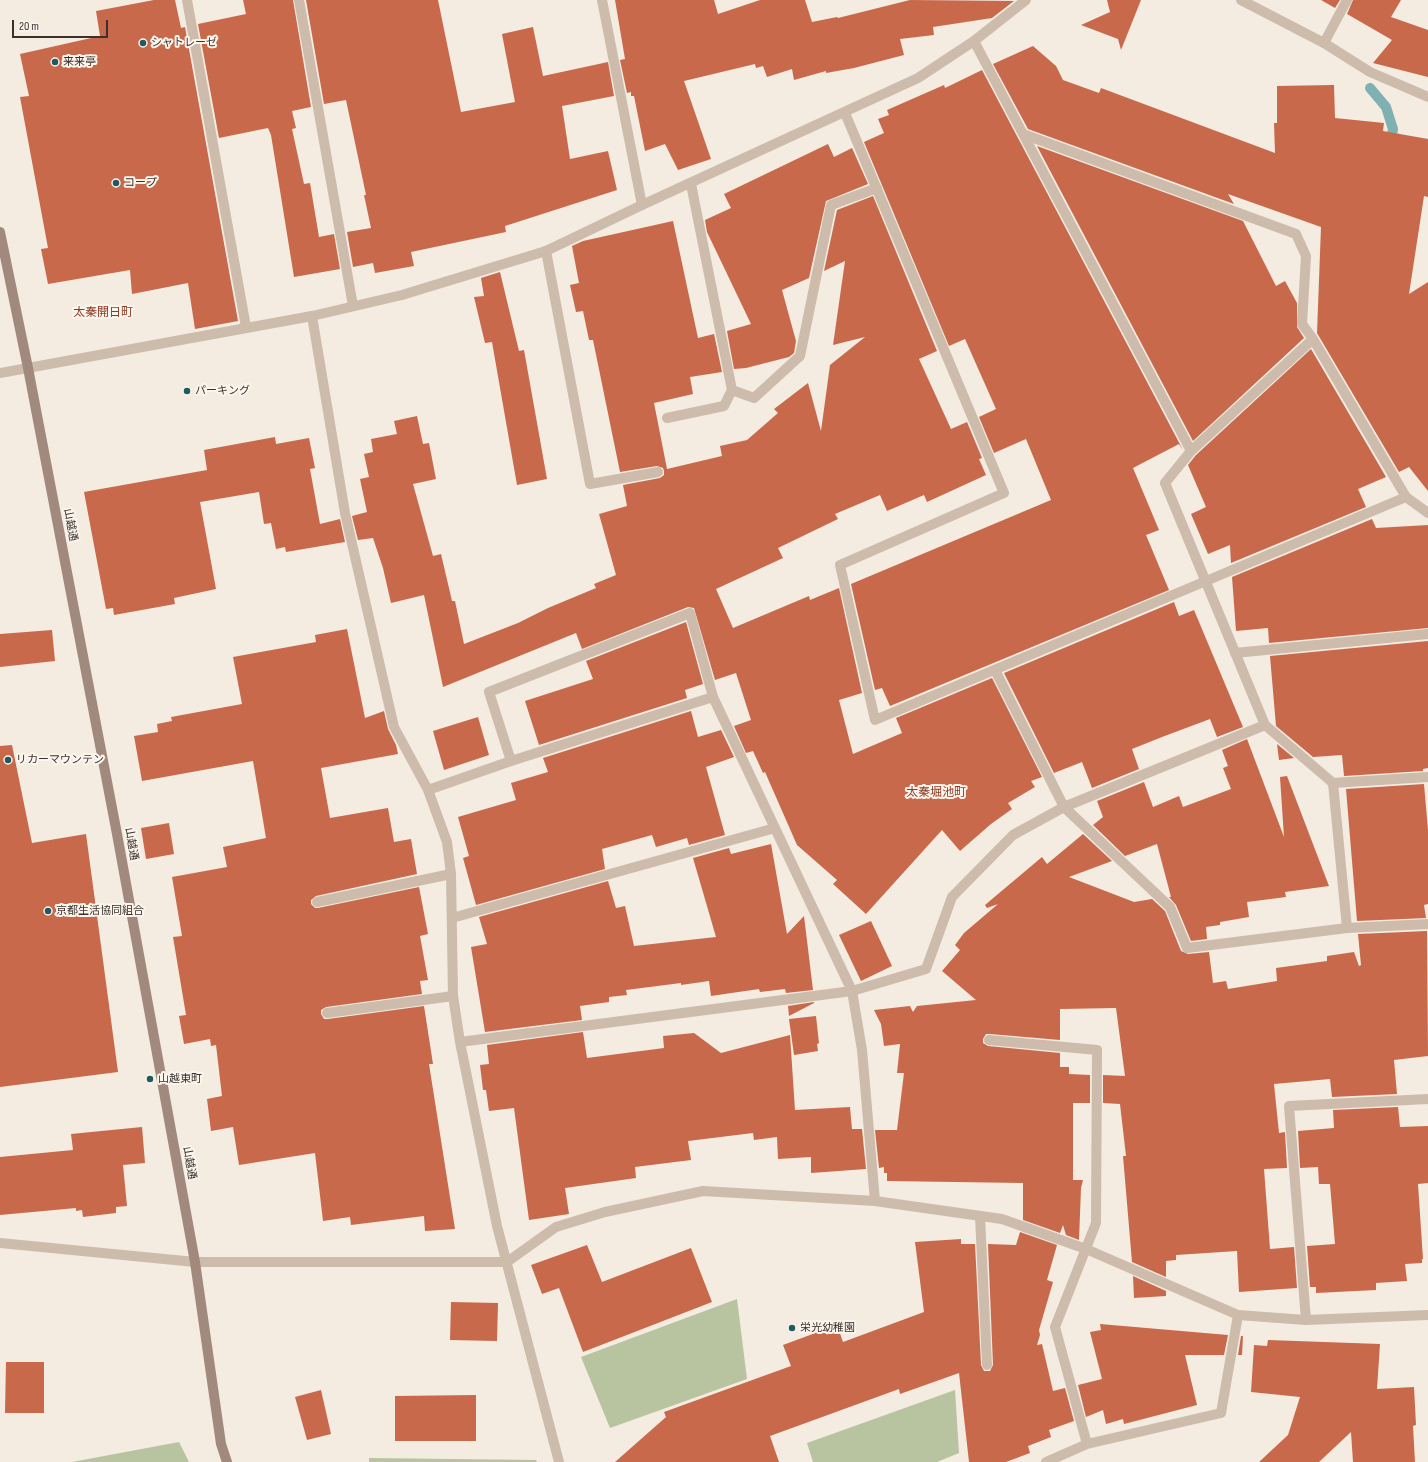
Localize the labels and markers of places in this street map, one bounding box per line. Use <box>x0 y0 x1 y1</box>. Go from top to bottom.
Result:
place label: シャトレーゼ <box>151 36 217 50</box>
marker: シャトレーゼ <box>138 38 148 48</box>
place label: 来来亭 <box>63 55 96 69</box>
marker: 来来亭 <box>50 57 60 67</box>
place label: コープ <box>124 176 157 190</box>
marker: コープ <box>111 178 121 188</box>
place label: パーキング <box>195 384 250 398</box>
marker: パーキング <box>182 386 192 396</box>
place label: リカーマウンテン <box>16 753 104 767</box>
marker: リカーマウンテン <box>3 755 13 765</box>
place label: 京都生活協同組合 <box>56 904 144 918</box>
marker: 京都生活協同組合 <box>43 906 53 916</box>
place label: 山越東町 <box>158 1072 202 1086</box>
marker: 山越東町 <box>145 1074 155 1084</box>
place label: 栄光幼稚園 <box>800 1321 855 1335</box>
marker: 栄光幼稚園 <box>787 1323 797 1333</box>

